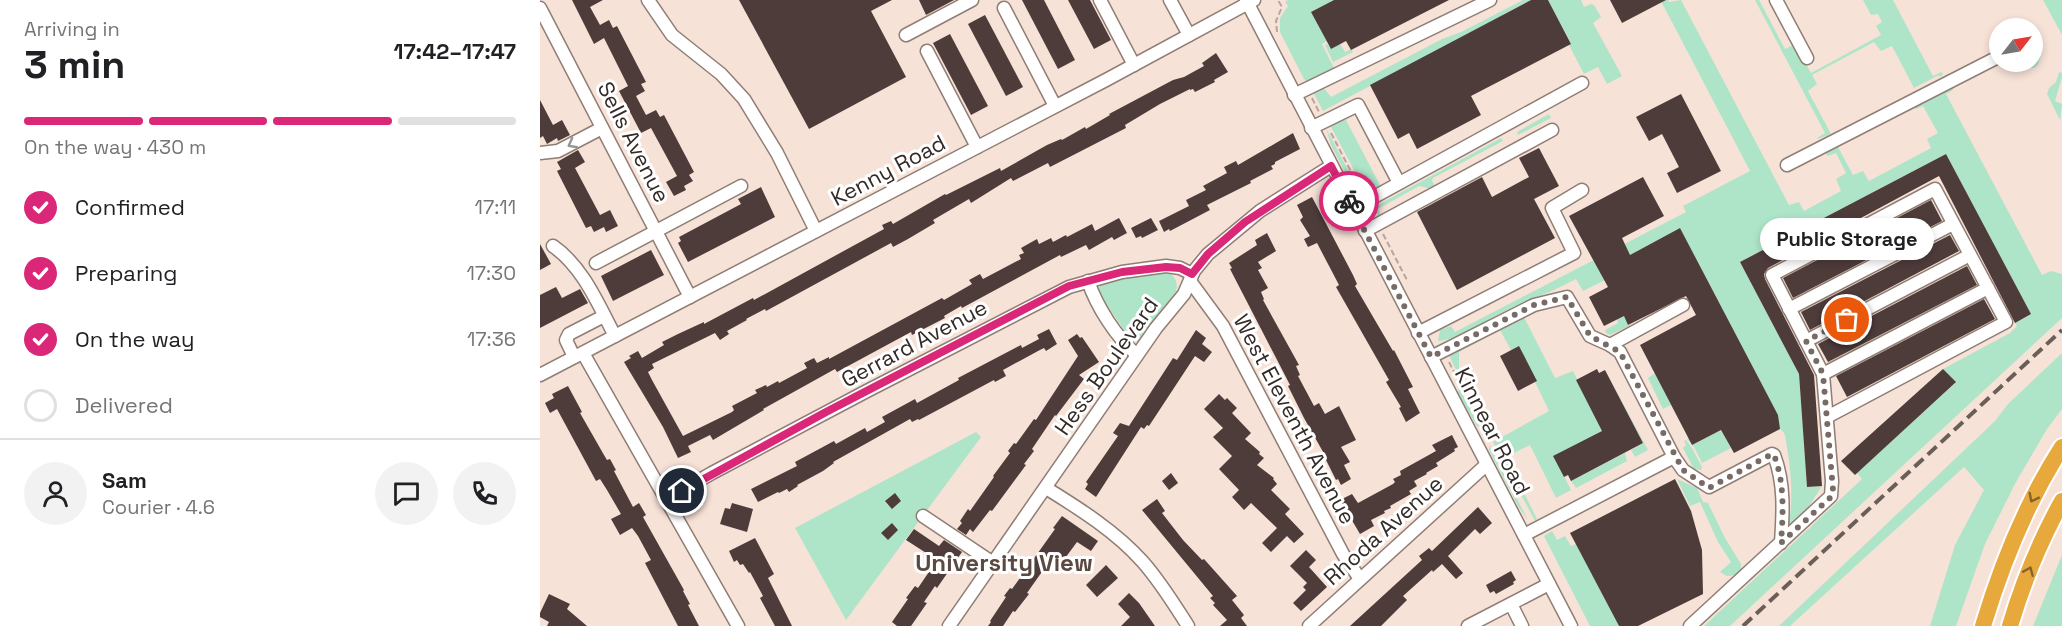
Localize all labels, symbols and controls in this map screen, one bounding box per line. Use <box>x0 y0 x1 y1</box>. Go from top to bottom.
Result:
text: Arriving in <box>24 16 120 42</box>
north arrow <box>1989 18 2043 72</box>
map controls <box>1989 18 2043 72</box>
text: 17:42–17:47 <box>393 37 516 65</box>
text: 3 min <box>24 40 125 89</box>
street label: Sells Avenue <box>592 77 676 207</box>
street label: Kenny Road <box>826 128 950 212</box>
text: On the way · 430 m <box>24 134 206 160</box>
one-way arrow <box>568 137 578 148</box>
courier <box>1319 171 1379 231</box>
icon: bike <box>1333 185 1366 218</box>
icon: check <box>24 191 57 224</box>
text: Confirmed <box>75 193 185 221</box>
text: 17:11 <box>475 194 516 220</box>
callout: Public Storage <box>1760 218 1934 260</box>
text: Public Storage <box>1776 226 1918 252</box>
icon: check <box>24 257 57 290</box>
text: Preparing <box>75 259 177 287</box>
text: 17:30 <box>466 260 516 286</box>
street label: Hess Boulevard <box>1048 292 1164 440</box>
street label: Gerrard Avenue <box>836 293 992 393</box>
pin <box>1821 294 1872 345</box>
icon: bag <box>1830 303 1863 336</box>
street label: West Eleventh Avenue <box>1228 309 1362 529</box>
icon: check <box>24 323 57 356</box>
text: On the way <box>75 325 194 353</box>
text: 17:36 <box>467 326 516 352</box>
street label: Kinnear Road <box>1449 363 1537 499</box>
text: Delivered <box>75 391 173 419</box>
button: person <box>24 462 87 525</box>
button: chat <box>375 462 438 525</box>
button: phone <box>453 462 516 525</box>
pin <box>656 465 707 516</box>
text: Sam <box>102 466 147 494</box>
street label: Rhoda Avenue <box>1318 469 1448 591</box>
icon: home <box>665 474 698 507</box>
one-way arrow <box>2029 492 2040 502</box>
text: Courier · 4.6 <box>102 494 215 520</box>
district label: University View <box>915 547 1093 578</box>
one-way arrow <box>2022 566 2034 577</box>

